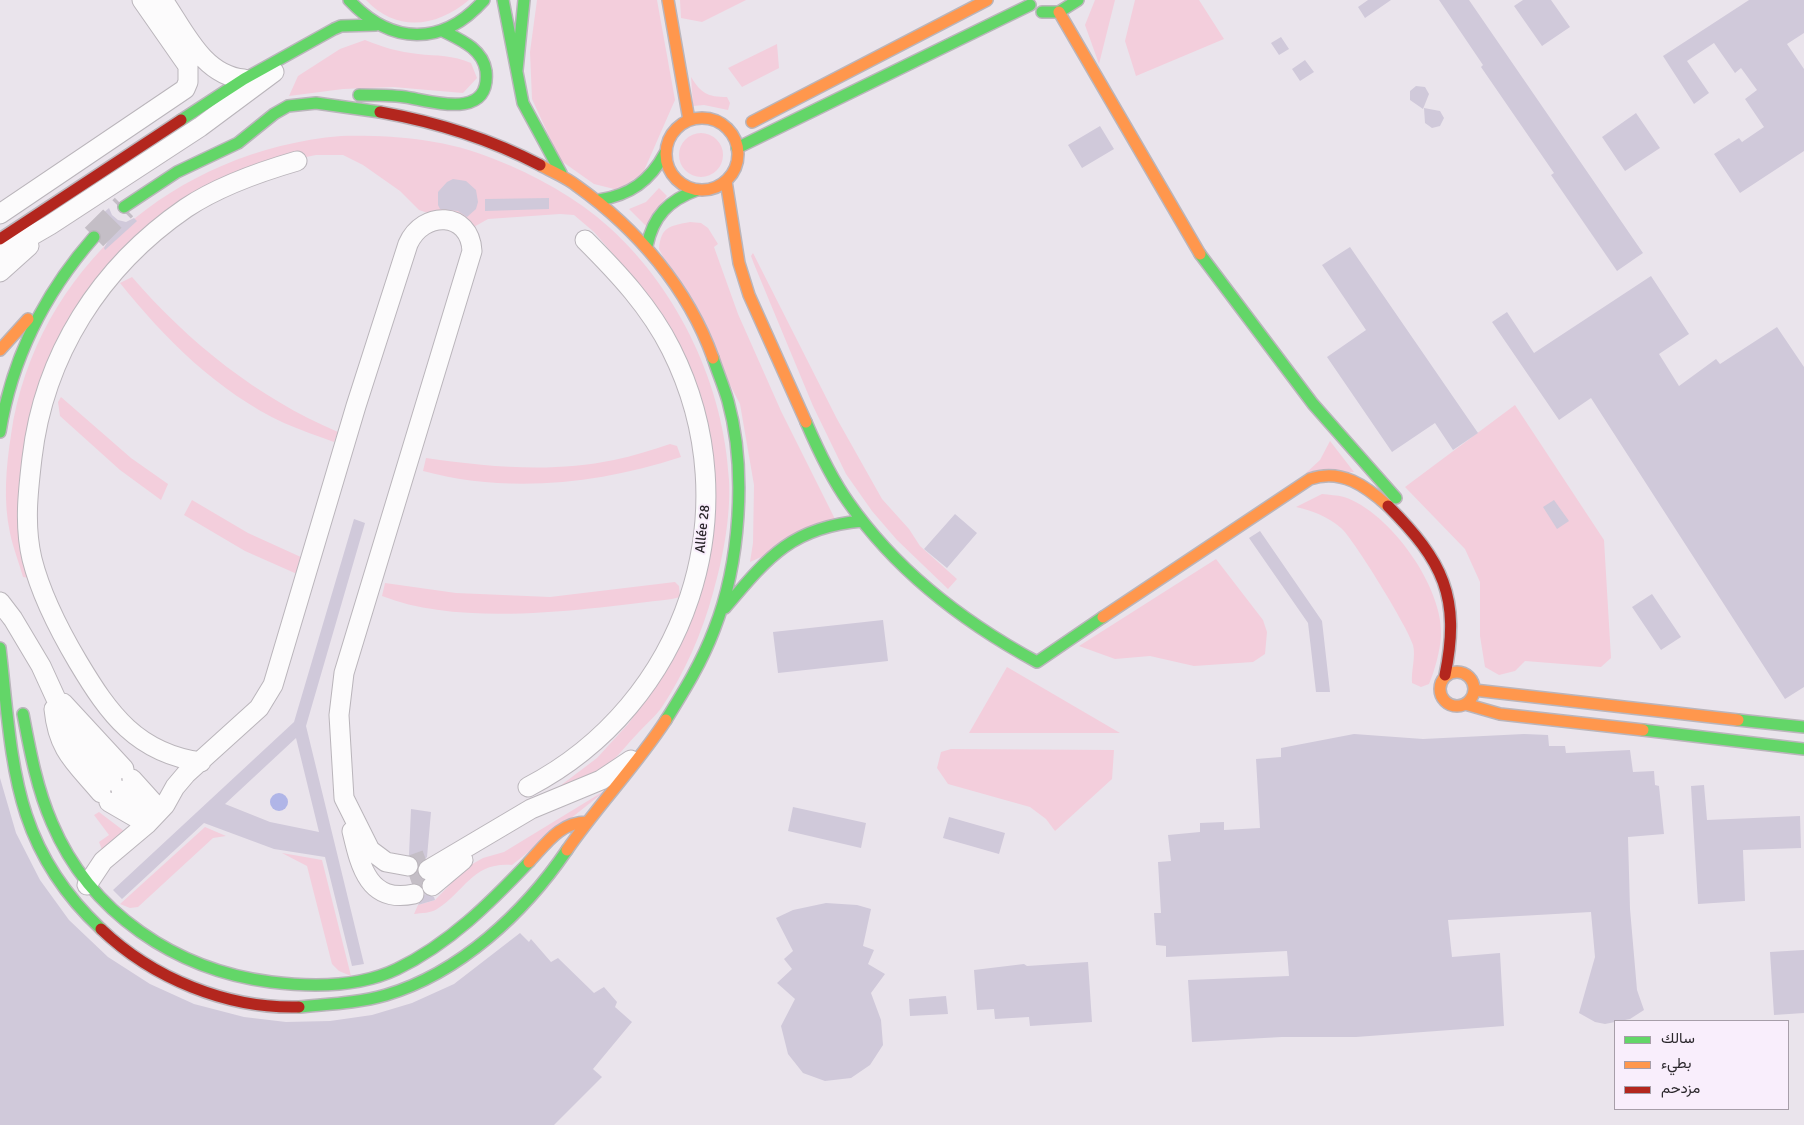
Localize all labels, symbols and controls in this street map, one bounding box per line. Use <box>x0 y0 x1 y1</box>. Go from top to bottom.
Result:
street label: Allée 28 <box>692 504 714 554</box>
legend <box>1614 1020 1789 1110</box>
text: سالك <box>1661 1029 1695 1047</box>
text: بطيء <box>1661 1054 1691 1072</box>
text: مزدحم <box>1661 1079 1700 1097</box>

